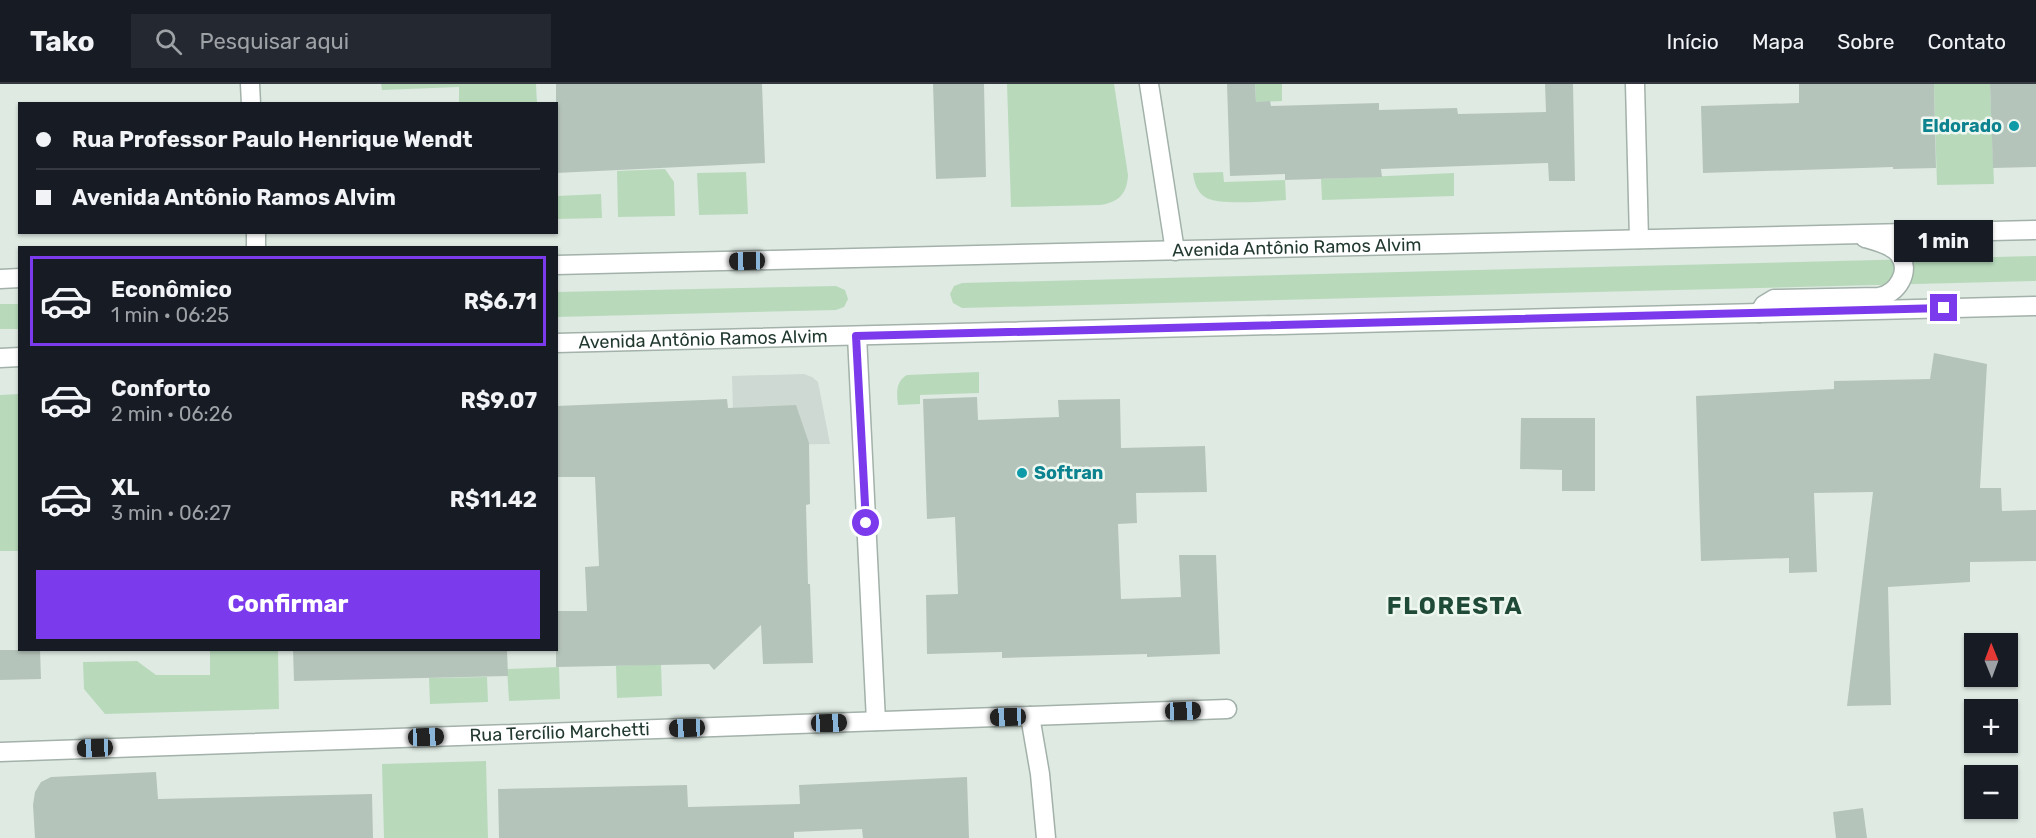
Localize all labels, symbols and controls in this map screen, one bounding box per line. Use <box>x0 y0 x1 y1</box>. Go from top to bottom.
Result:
search box <box>131 14 551 68</box>
text: Tako <box>30 25 95 58</box>
icon: search <box>152 25 185 58</box>
text: Pesquisar aqui <box>200 28 349 55</box>
text: Início <box>1667 29 1719 54</box>
text: Mapa <box>1752 29 1804 54</box>
text: Sobre <box>1837 29 1894 54</box>
text: Contato <box>1927 29 2006 54</box>
place label: Eldorado <box>1922 115 2002 137</box>
marker: Eldorado <box>2007 119 2021 133</box>
text: Rua Professor Paulo Henrique Wendt <box>72 126 473 153</box>
text: Avenida Antônio Ramos Alvim <box>72 184 396 211</box>
callout: 1 min <box>1894 221 1994 263</box>
text: 1 min <box>1918 229 1969 253</box>
street label: Avenida Antônio Ramos Alvim <box>1172 234 1422 261</box>
car <box>729 252 765 270</box>
icon: car <box>39 274 93 328</box>
text: Econômico <box>111 276 232 303</box>
text: R$6.71 <box>464 288 537 315</box>
route end <box>1930 294 1957 321</box>
text: 1 min · 06:25 <box>111 303 229 327</box>
street label: Avenida Antônio Ramos Alvim <box>578 325 828 353</box>
icon: car <box>39 373 93 427</box>
text: Conforto <box>111 375 211 402</box>
text: R$9.07 <box>460 387 537 414</box>
text: 2 min · 06:26 <box>111 402 232 426</box>
place label: Softran <box>1034 462 1103 484</box>
marker: Softran <box>1015 466 1029 480</box>
icon: car <box>39 472 93 526</box>
text: XL <box>111 474 139 501</box>
text: R$11.42 <box>450 486 537 513</box>
text: 3 min · 06:27 <box>111 501 231 525</box>
route start <box>852 509 879 536</box>
button: Confirmar <box>36 570 540 639</box>
district label: FLORESTA <box>1387 592 1523 620</box>
north arrow <box>1964 633 2018 687</box>
map controls <box>1964 633 2018 819</box>
button: + <box>1964 699 2018 753</box>
car <box>1165 701 1201 721</box>
car <box>990 707 1026 727</box>
car <box>811 713 847 733</box>
street label: Rua Tercílio Marchetti <box>469 718 650 747</box>
car <box>669 718 705 738</box>
car <box>408 727 444 747</box>
car <box>77 738 113 758</box>
button: − <box>1964 765 2018 819</box>

